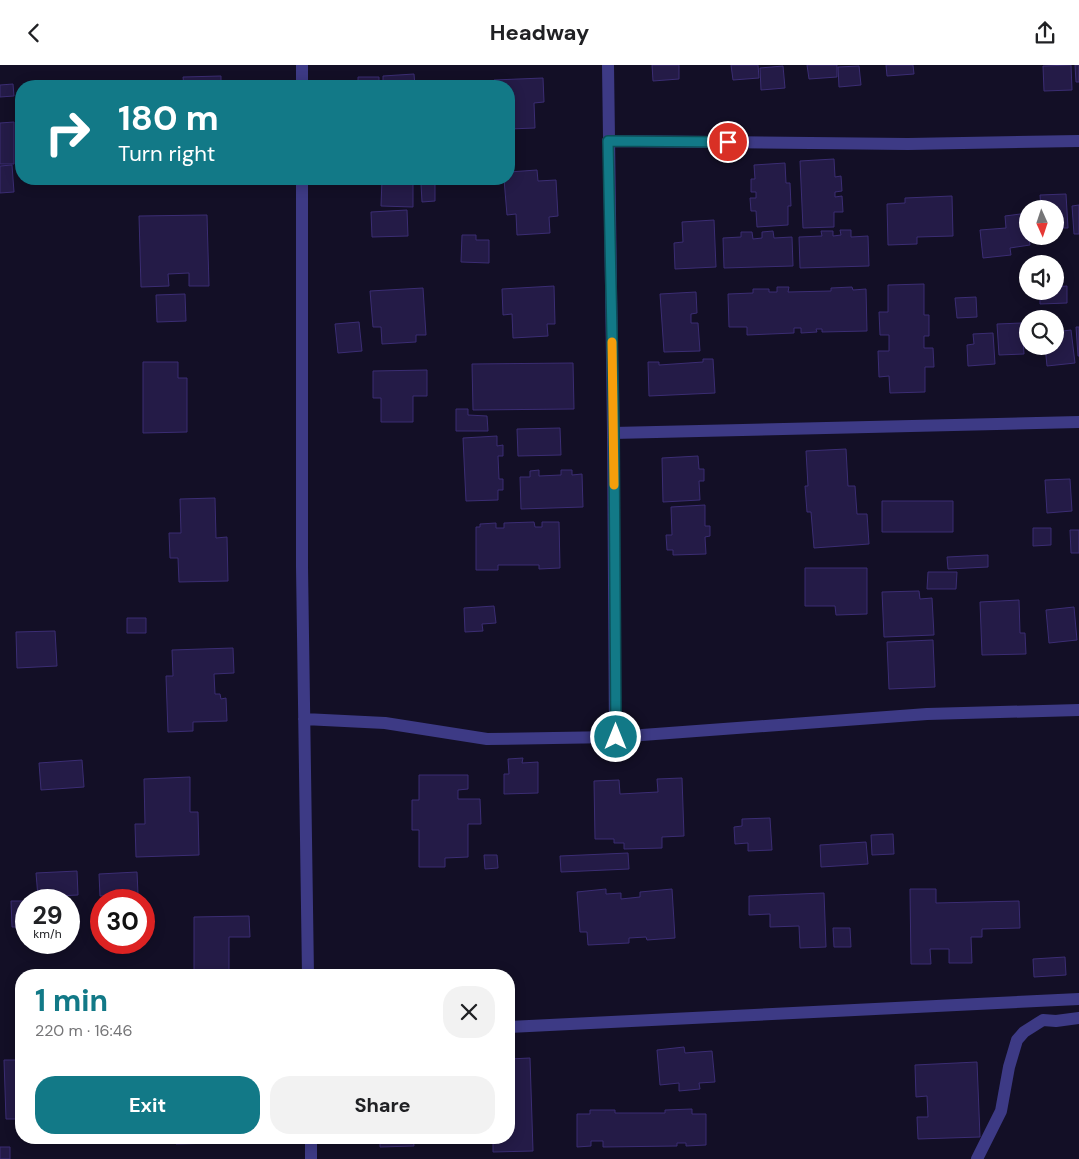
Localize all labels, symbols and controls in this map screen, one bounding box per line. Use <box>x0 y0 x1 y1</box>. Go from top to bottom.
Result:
text: Headway <box>490 18 589 47</box>
icon: back <box>20 19 48 47</box>
icon: share <box>1031 19 1059 47</box>
text: 180 m <box>118 95 219 141</box>
icon: right <box>35 100 100 165</box>
pin <box>707 121 749 163</box>
icon: arrive <box>714 128 742 156</box>
text: Turn right <box>118 139 215 168</box>
north arrow <box>1019 200 1064 245</box>
map controls <box>1019 200 1064 355</box>
button: sound <box>1019 255 1064 300</box>
button: search <box>1019 310 1064 355</box>
position arrow <box>589 710 641 762</box>
speed limit sign: 30 <box>90 889 155 954</box>
text: 29 <box>32 899 63 932</box>
text: km/h <box>33 926 62 942</box>
text: 1 min <box>35 981 108 1020</box>
button: close <box>443 986 495 1038</box>
text: 220 m · 16:46 <box>35 1020 132 1041</box>
button: Exit <box>35 1076 260 1134</box>
button: Share <box>270 1076 495 1134</box>

